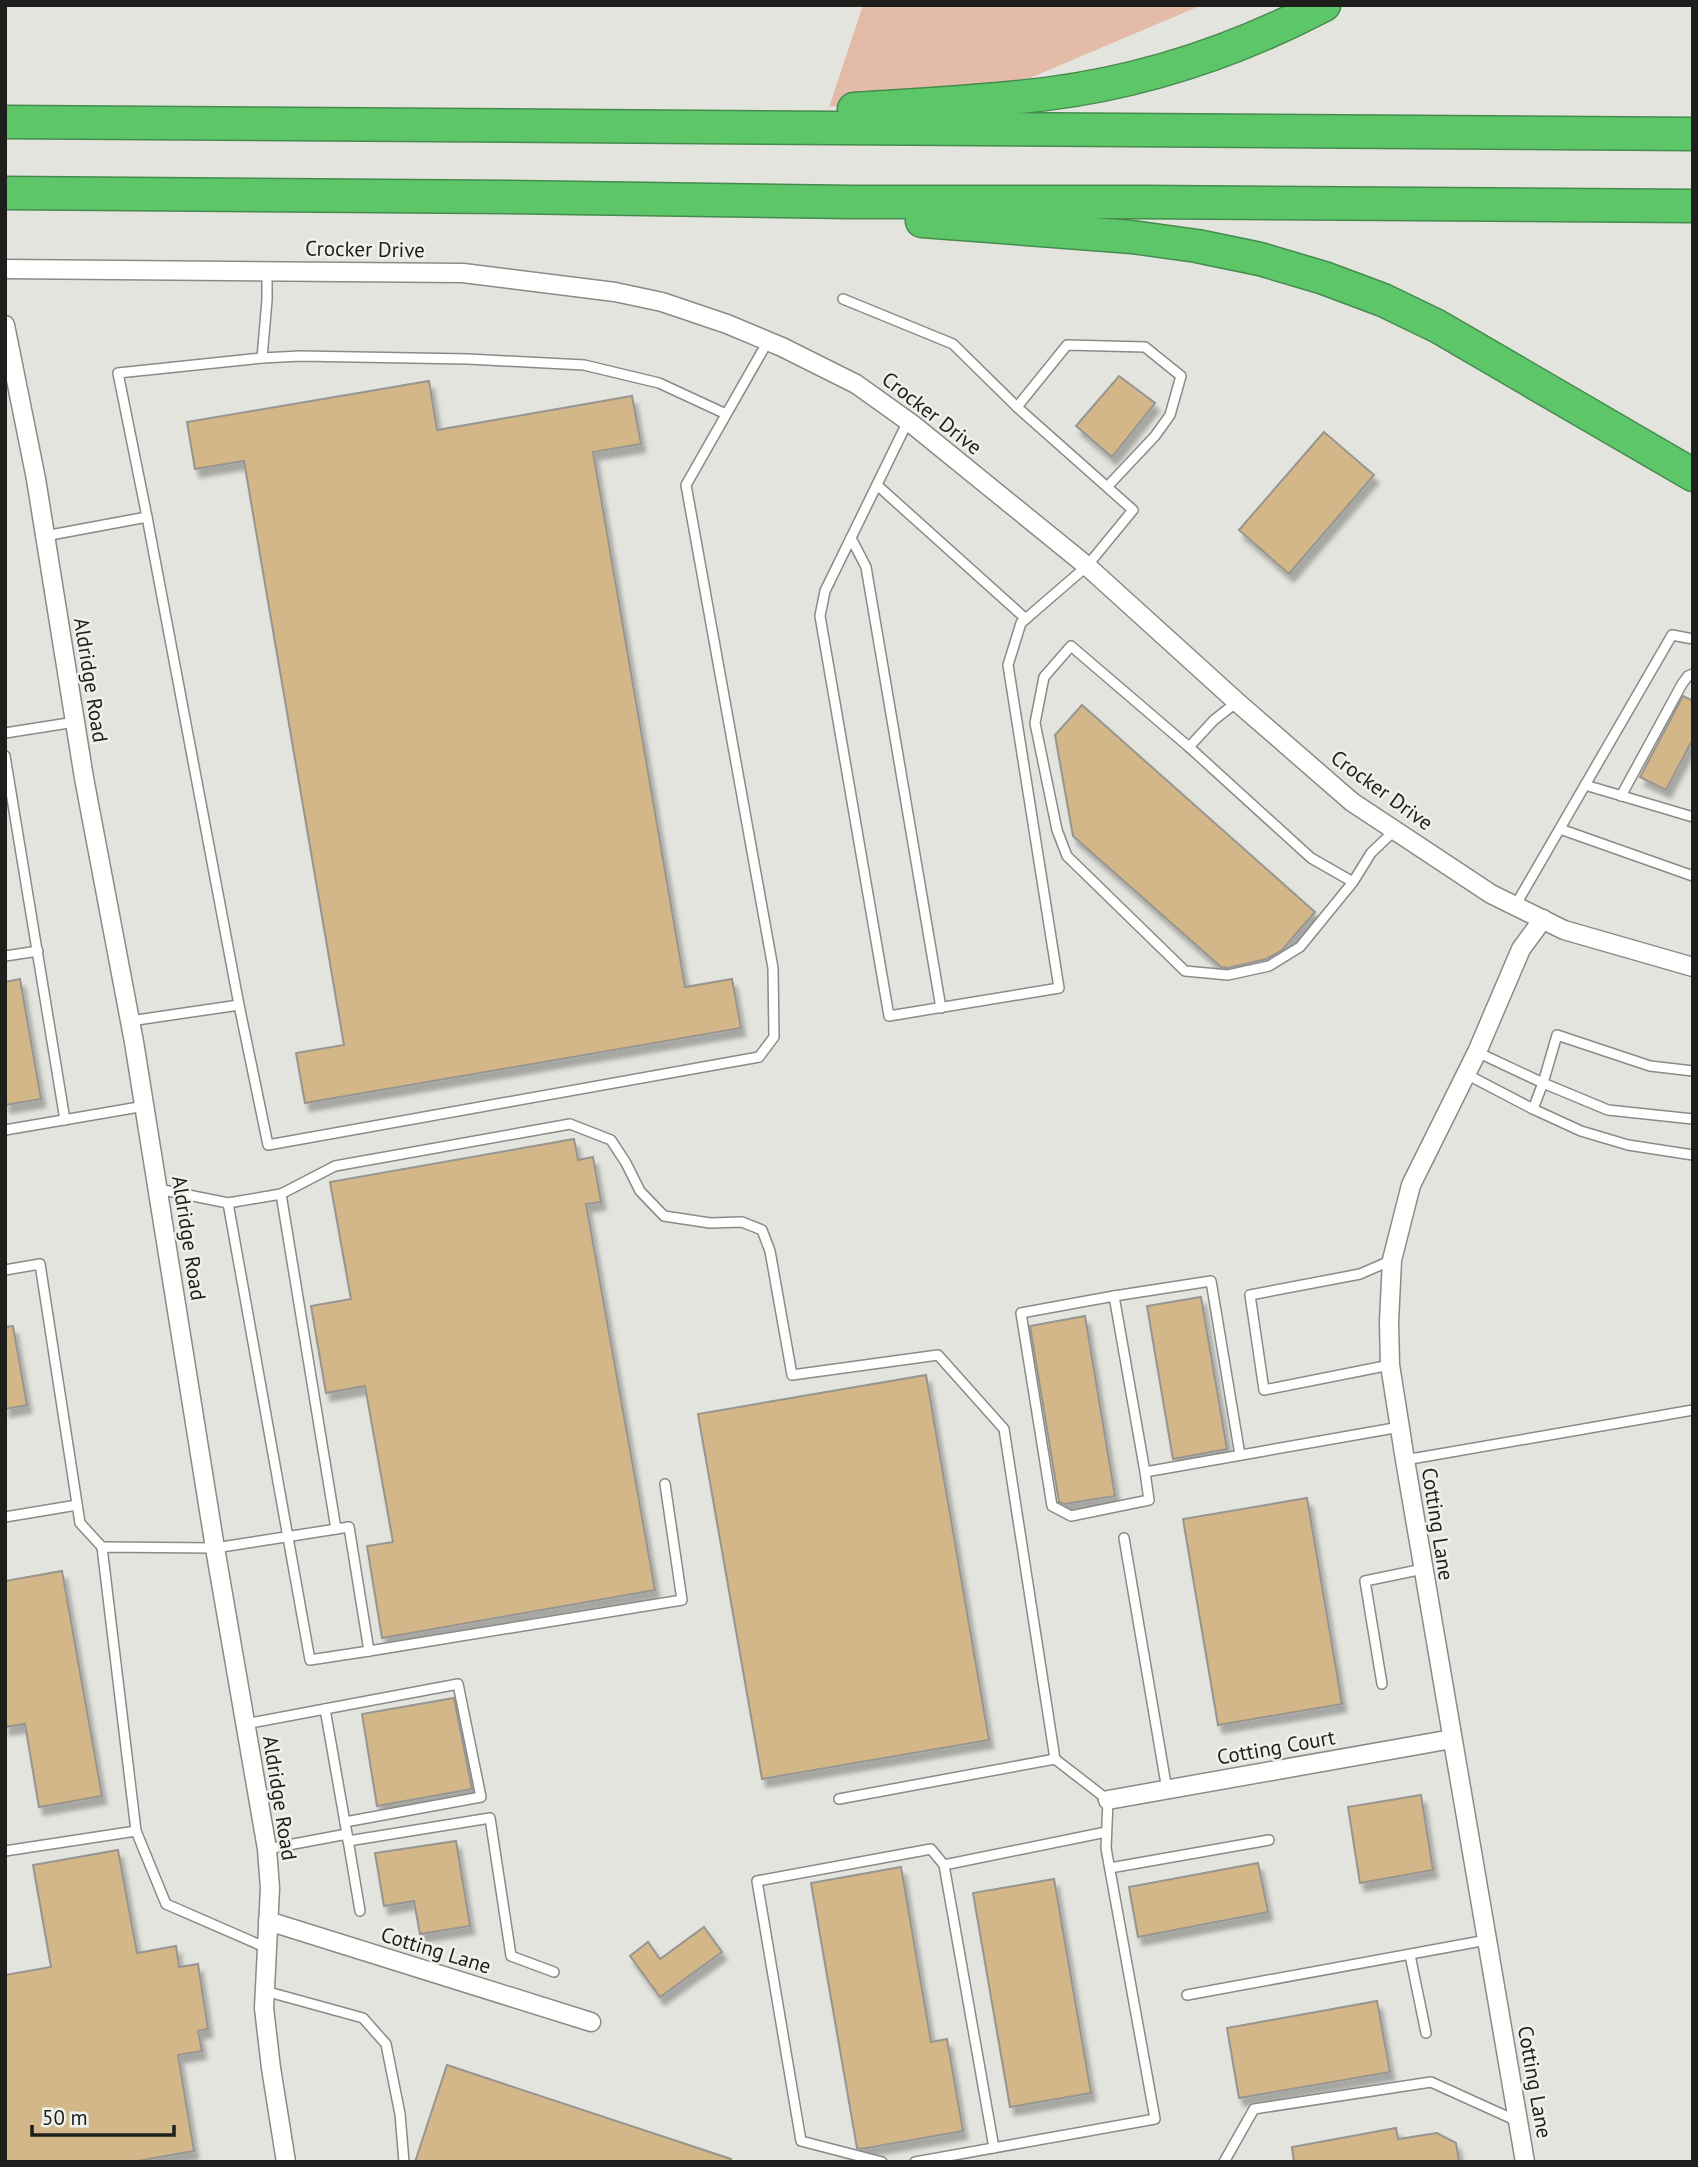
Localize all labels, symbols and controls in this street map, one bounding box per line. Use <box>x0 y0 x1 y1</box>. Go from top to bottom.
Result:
street label: Crocker Drive <box>305 234 425 264</box>
street label: Crocker Drive <box>876 365 988 461</box>
street label: Aldridge Road <box>68 616 114 744</box>
street label: Crocker Drive <box>1326 744 1438 836</box>
street label: Aldridge Road <box>166 1174 212 1302</box>
street label: Cotting Lane <box>1416 1466 1460 1582</box>
street label: Cotting Court <box>1215 1723 1337 1771</box>
street label: Aldridge Road <box>257 1734 303 1862</box>
street label: Cotting Lane <box>378 1920 494 1980</box>
street label: Cotting Lane <box>1512 2024 1558 2140</box>
scale bar <box>32 2094 173 2138</box>
text: 50 m <box>42 2104 88 2131</box>

